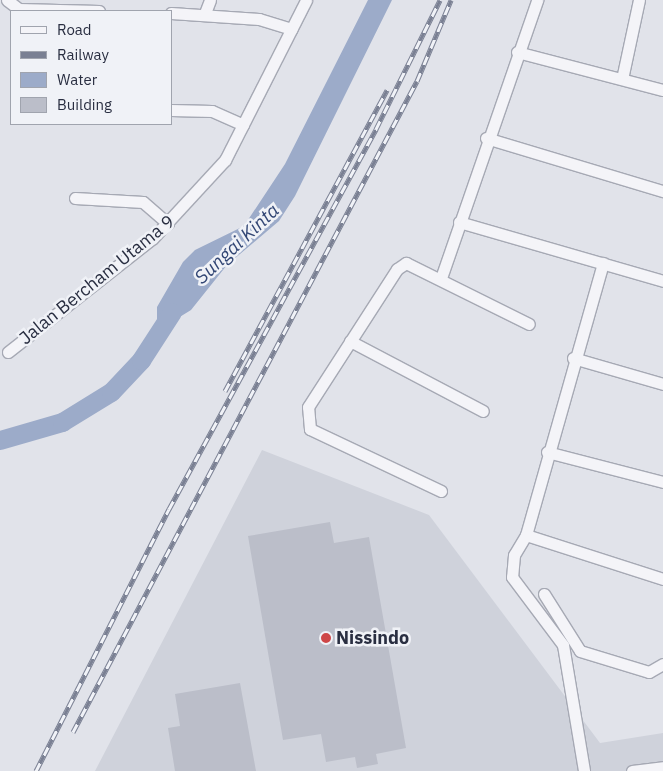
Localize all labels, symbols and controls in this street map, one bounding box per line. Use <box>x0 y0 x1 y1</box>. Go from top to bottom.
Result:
legend <box>10 10 172 125</box>
text: Road <box>57 20 92 39</box>
text: Railway <box>57 45 109 64</box>
text: Water <box>57 70 97 89</box>
text: Building <box>57 95 112 114</box>
water label: Sungai Kinta <box>190 199 284 289</box>
street label: Jalan Bercham Utama 9 <box>15 211 179 349</box>
place label: Nissindo <box>336 627 409 649</box>
marker: Nissindo <box>320 632 332 644</box>

